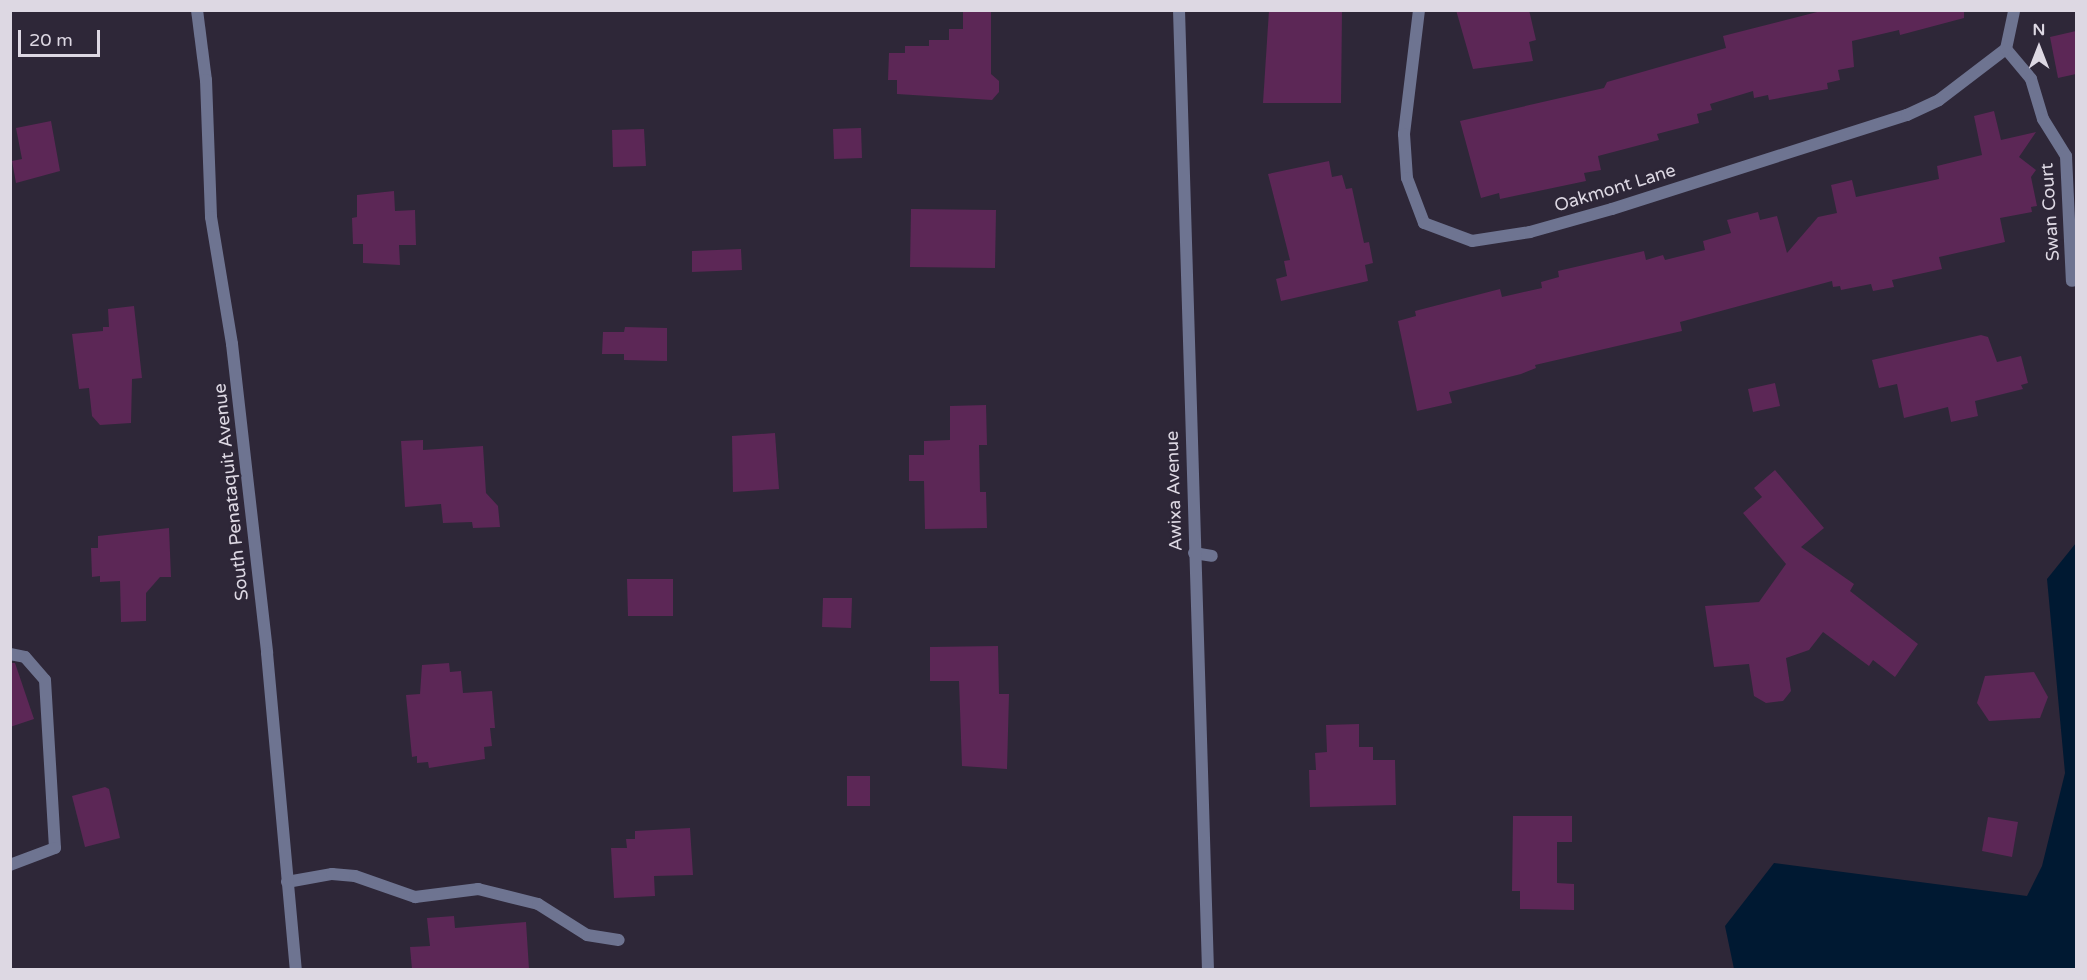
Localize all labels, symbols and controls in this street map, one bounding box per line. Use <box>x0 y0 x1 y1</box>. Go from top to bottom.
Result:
scale bar <box>21 18 104 56</box>
north arrow <box>2009 18 2069 78</box>
text: N <box>2033 20 2045 40</box>
text: 20 m <box>29 29 73 51</box>
street label: Oakmont Lane <box>1552 159 1678 217</box>
street label: Swan Court <box>2036 162 2064 262</box>
street label: South Penataquit Avenue <box>209 382 253 602</box>
street label: Awixa Avenue <box>1161 430 1187 552</box>

